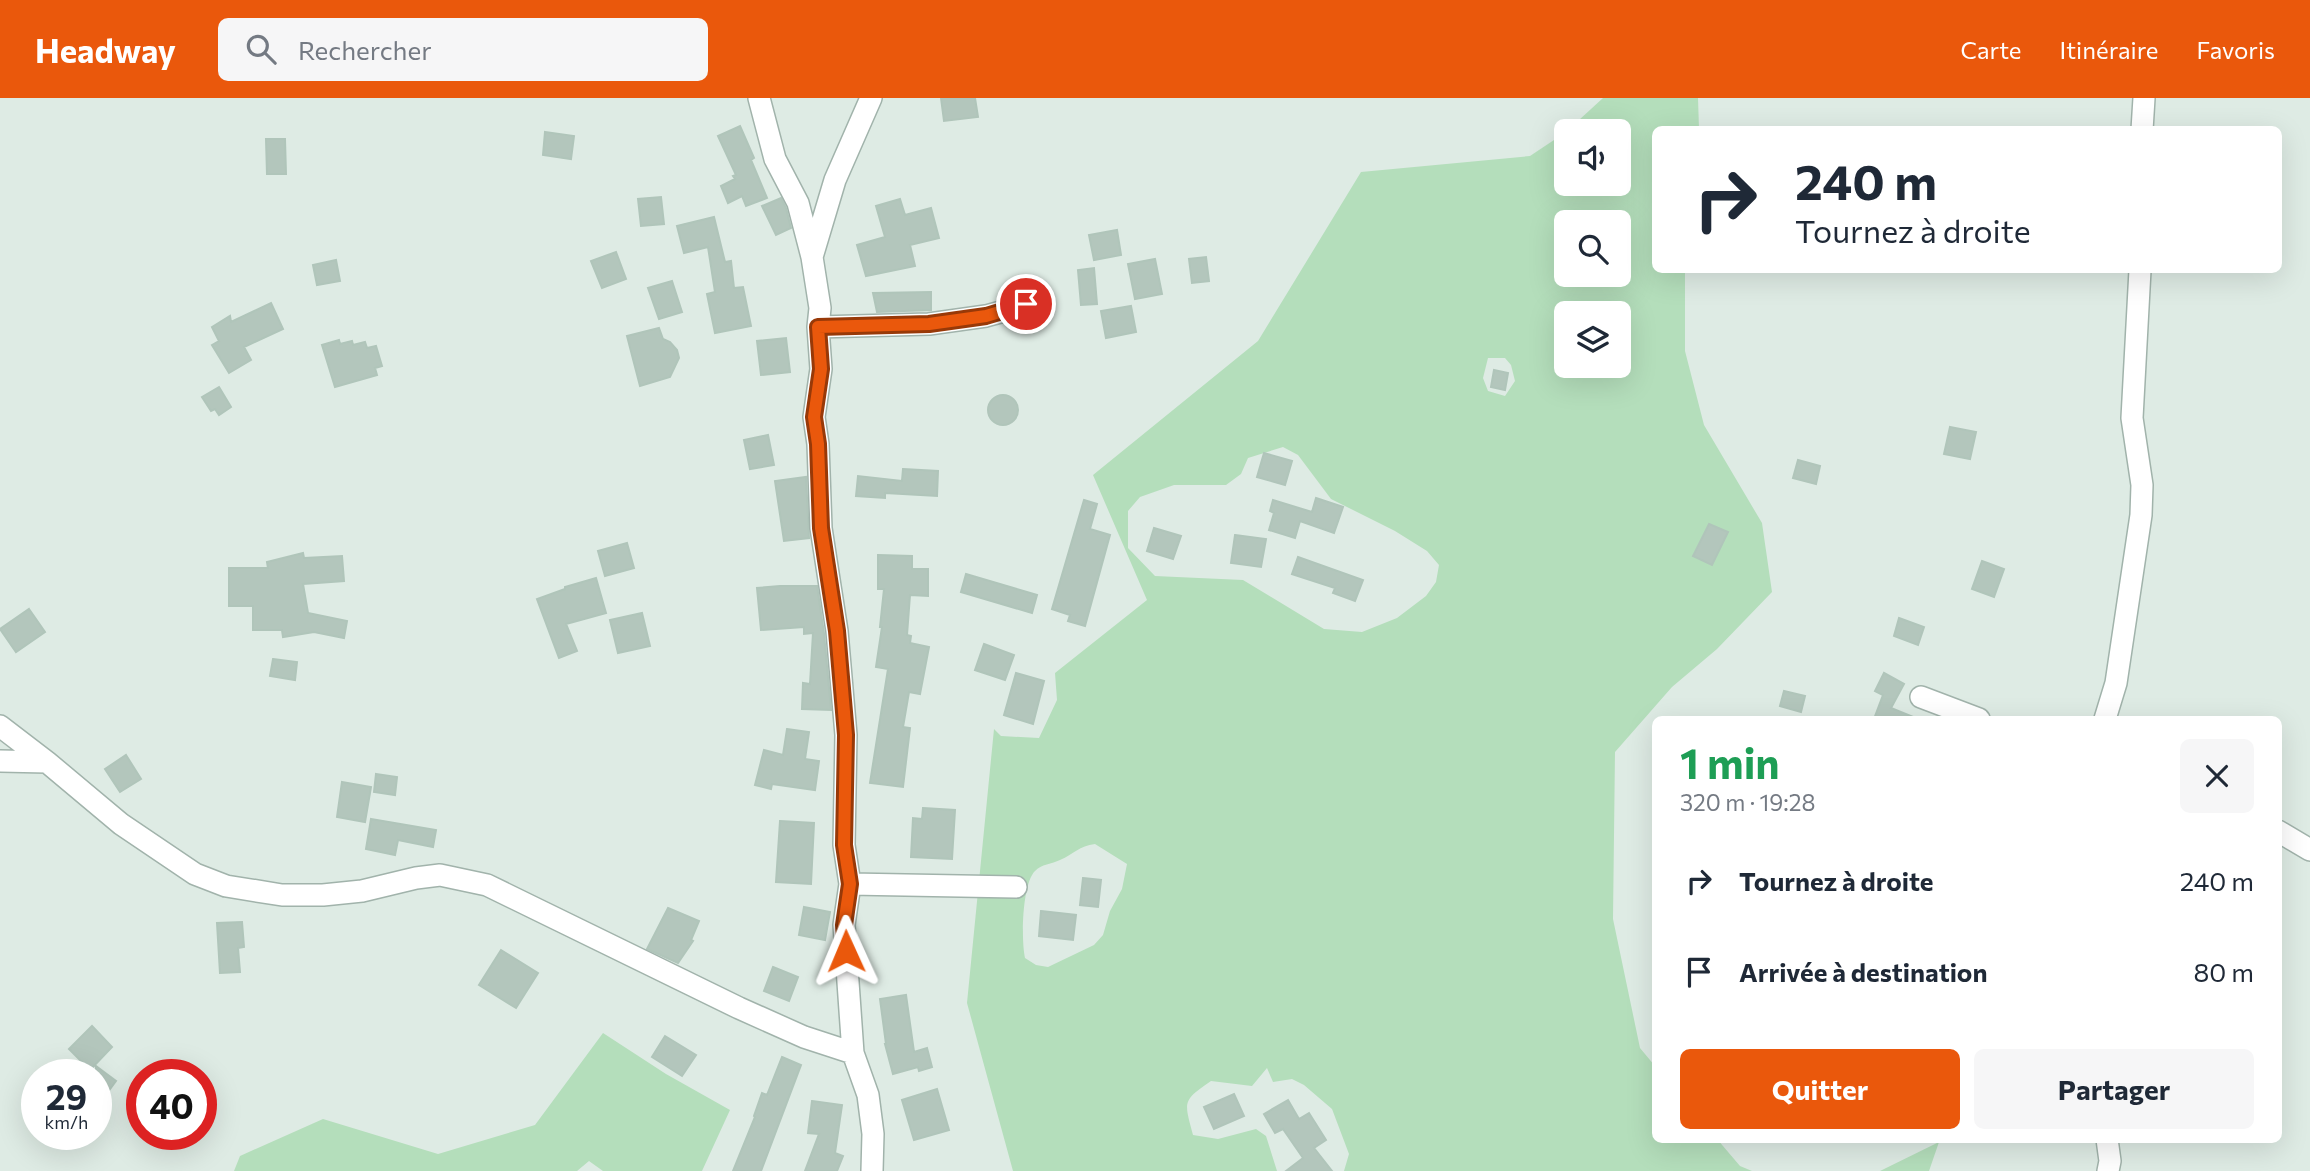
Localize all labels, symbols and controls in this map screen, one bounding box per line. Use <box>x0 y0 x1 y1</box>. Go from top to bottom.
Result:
search box <box>218 18 708 81</box>
text: Headway <box>35 29 176 70</box>
icon: search <box>242 30 280 68</box>
text: Rechercher <box>298 34 432 65</box>
text: Carte <box>1961 35 2022 64</box>
text: Itinéraire <box>2060 35 2159 64</box>
text: Favoris <box>2197 35 2275 64</box>
map controls <box>1554 119 1631 378</box>
button: sound <box>1554 119 1631 196</box>
text: 240 m <box>1795 150 1937 210</box>
icon: right <box>1680 154 1771 245</box>
button: search <box>1554 210 1631 287</box>
text: Tournez à droite <box>1795 210 2031 250</box>
pin <box>996 274 1056 334</box>
icon: arrive <box>1007 285 1045 323</box>
button: layers <box>1554 301 1631 378</box>
text: 1 min <box>1680 736 1780 788</box>
button: close <box>2180 739 2254 813</box>
text: 320 m · 19:28 <box>1680 788 1815 816</box>
icon: right <box>1680 862 1718 900</box>
text: Tournez à droite <box>1739 865 1934 896</box>
text: 240 m <box>2180 865 2254 896</box>
position arrow <box>809 914 883 988</box>
icon: arrive <box>1680 953 1718 991</box>
text: Arrivée à destination <box>1739 956 1987 987</box>
text: 80 m <box>2194 956 2254 987</box>
button: Quitter <box>1680 1049 1960 1129</box>
button: Partager <box>1974 1049 2254 1129</box>
speed limit sign: 40 <box>126 1059 217 1150</box>
text: 29 <box>46 1074 87 1117</box>
text: km/h <box>45 1111 88 1133</box>

